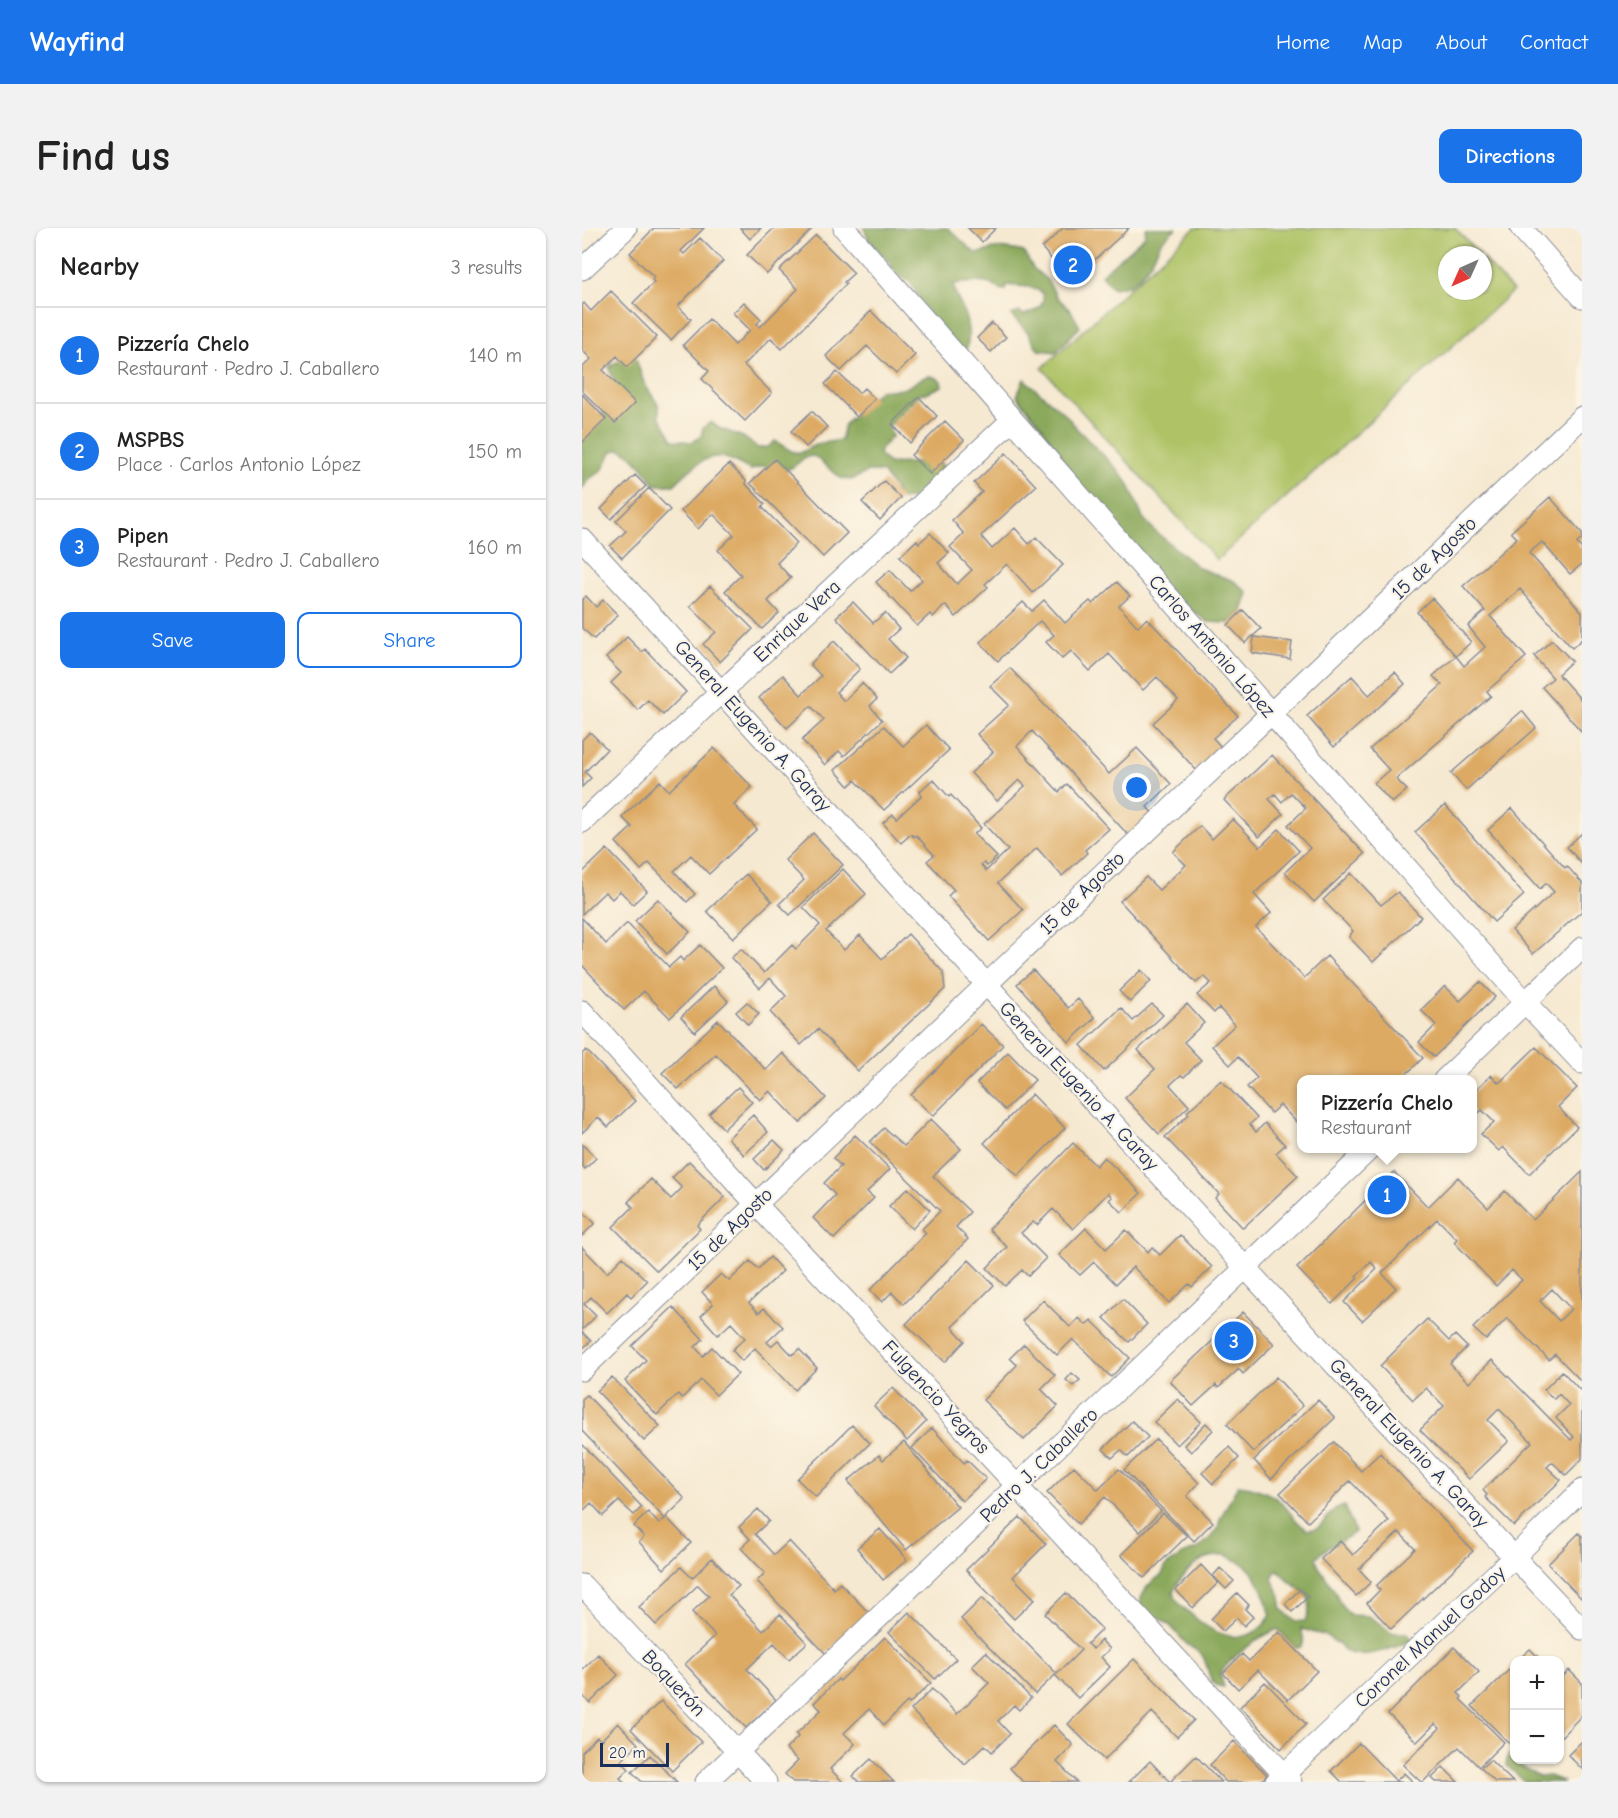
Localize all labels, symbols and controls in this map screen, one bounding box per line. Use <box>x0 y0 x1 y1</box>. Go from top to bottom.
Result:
text: Wayfind <box>30 26 125 58</box>
text: Home <box>1276 30 1330 54</box>
text: Map <box>1363 30 1403 54</box>
text: About <box>1436 30 1487 54</box>
text: Contact <box>1520 30 1588 54</box>
button: Directions <box>1439 129 1582 183</box>
text: Find us <box>36 132 170 181</box>
pin: 2 <box>1054 243 1092 288</box>
north arrow <box>1438 246 1492 300</box>
text: Nearby <box>60 252 139 282</box>
text: 3 results <box>451 256 522 279</box>
text: Pizzería Chelo <box>117 331 249 357</box>
text: 1 <box>76 344 83 367</box>
text: 140 m <box>469 344 522 367</box>
text: Restaurant · Pedro J. Caballero <box>117 357 380 380</box>
text: MSPBS <box>117 427 184 453</box>
text: 2 <box>75 440 84 463</box>
text: 150 m <box>468 440 522 463</box>
text: Place · Carlos Antonio López <box>117 453 361 476</box>
street label: 15 de Agosto <box>1387 512 1481 604</box>
text: Pipen <box>117 523 169 549</box>
text: 3 <box>75 536 84 559</box>
text: 160 m <box>468 536 522 559</box>
text: Restaurant · Pedro J. Caballero <box>117 549 380 572</box>
street label: Carlos Antonio López <box>1144 570 1280 722</box>
street label: Enrique Vera <box>749 575 845 667</box>
button: Save <box>60 612 285 668</box>
button: Share <box>297 612 522 668</box>
street label: General Eugenio A. Garay <box>670 635 836 817</box>
your location <box>1122 773 1151 802</box>
street label: 15 de Agosto <box>1035 847 1129 939</box>
street label: General Eugenio A. Garay <box>995 997 1163 1175</box>
popup <box>1297 1075 1477 1153</box>
text: Pizzería Chelo <box>1321 1090 1453 1116</box>
text: Restaurant <box>1321 1116 1411 1139</box>
pin: 1 <box>1368 1172 1406 1218</box>
street label: 15 de Agosto <box>683 1183 777 1275</box>
pin: 3 <box>1214 1318 1254 1364</box>
street label: Fulgencio Yegros <box>877 1335 995 1459</box>
street label: General Eugenio A. Garay <box>1325 1354 1493 1532</box>
street label: Pedro J. Caballero <box>975 1403 1103 1527</box>
street label: Coronel Manuel Godoy <box>1350 1561 1510 1713</box>
street label: Boquerón <box>637 1645 711 1721</box>
map controls <box>1510 1656 1564 1764</box>
button: + <box>1510 1656 1564 1710</box>
button: − <box>1510 1710 1564 1764</box>
scale bar <box>600 1740 669 1768</box>
text: 20 m <box>609 1744 646 1762</box>

